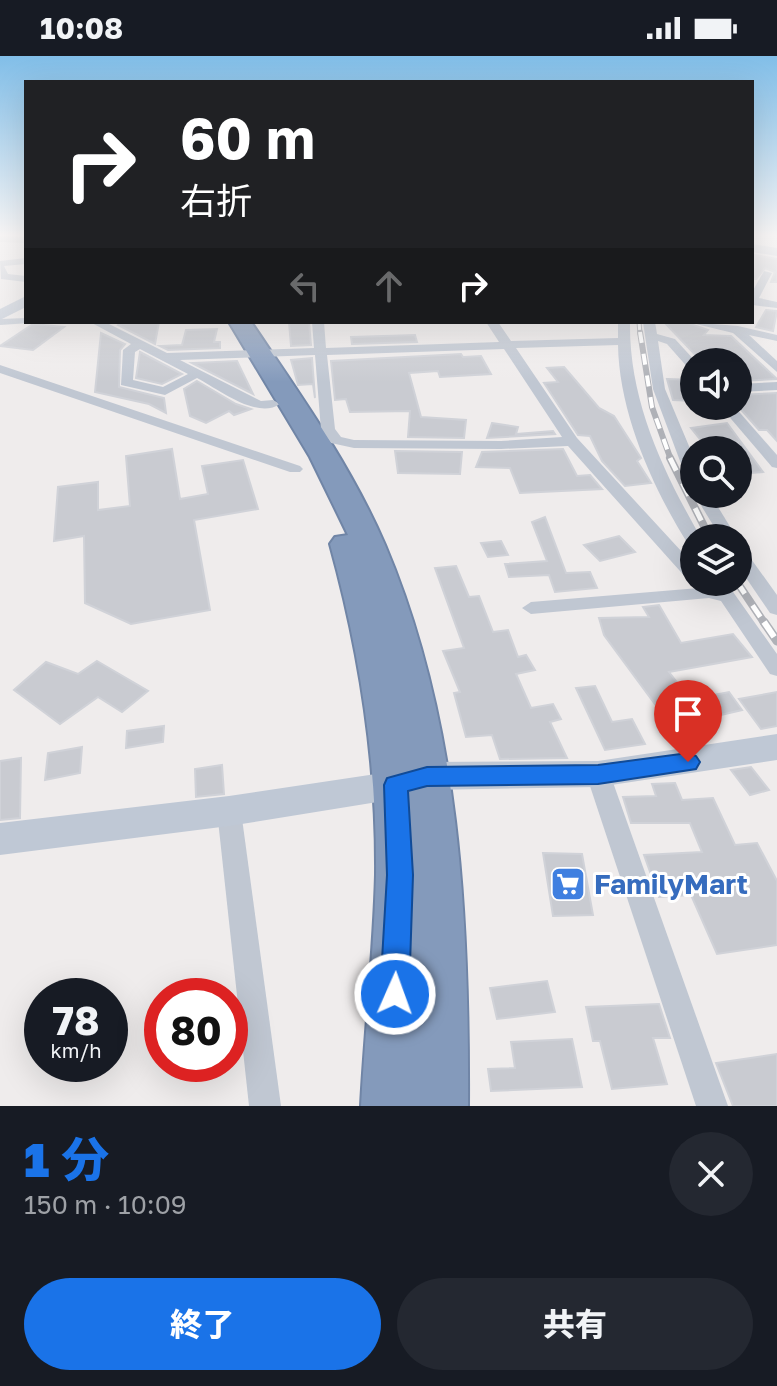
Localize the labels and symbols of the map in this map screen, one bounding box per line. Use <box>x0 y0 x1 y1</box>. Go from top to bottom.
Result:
pin <box>654 680 722 762</box>
supermarket icon: FamilyMart <box>549 865 587 903</box>
place label: FamilyMart <box>594 867 748 900</box>
position arrow <box>353 952 437 1036</box>
speed limit sign: 80 <box>144 978 248 1082</box>

